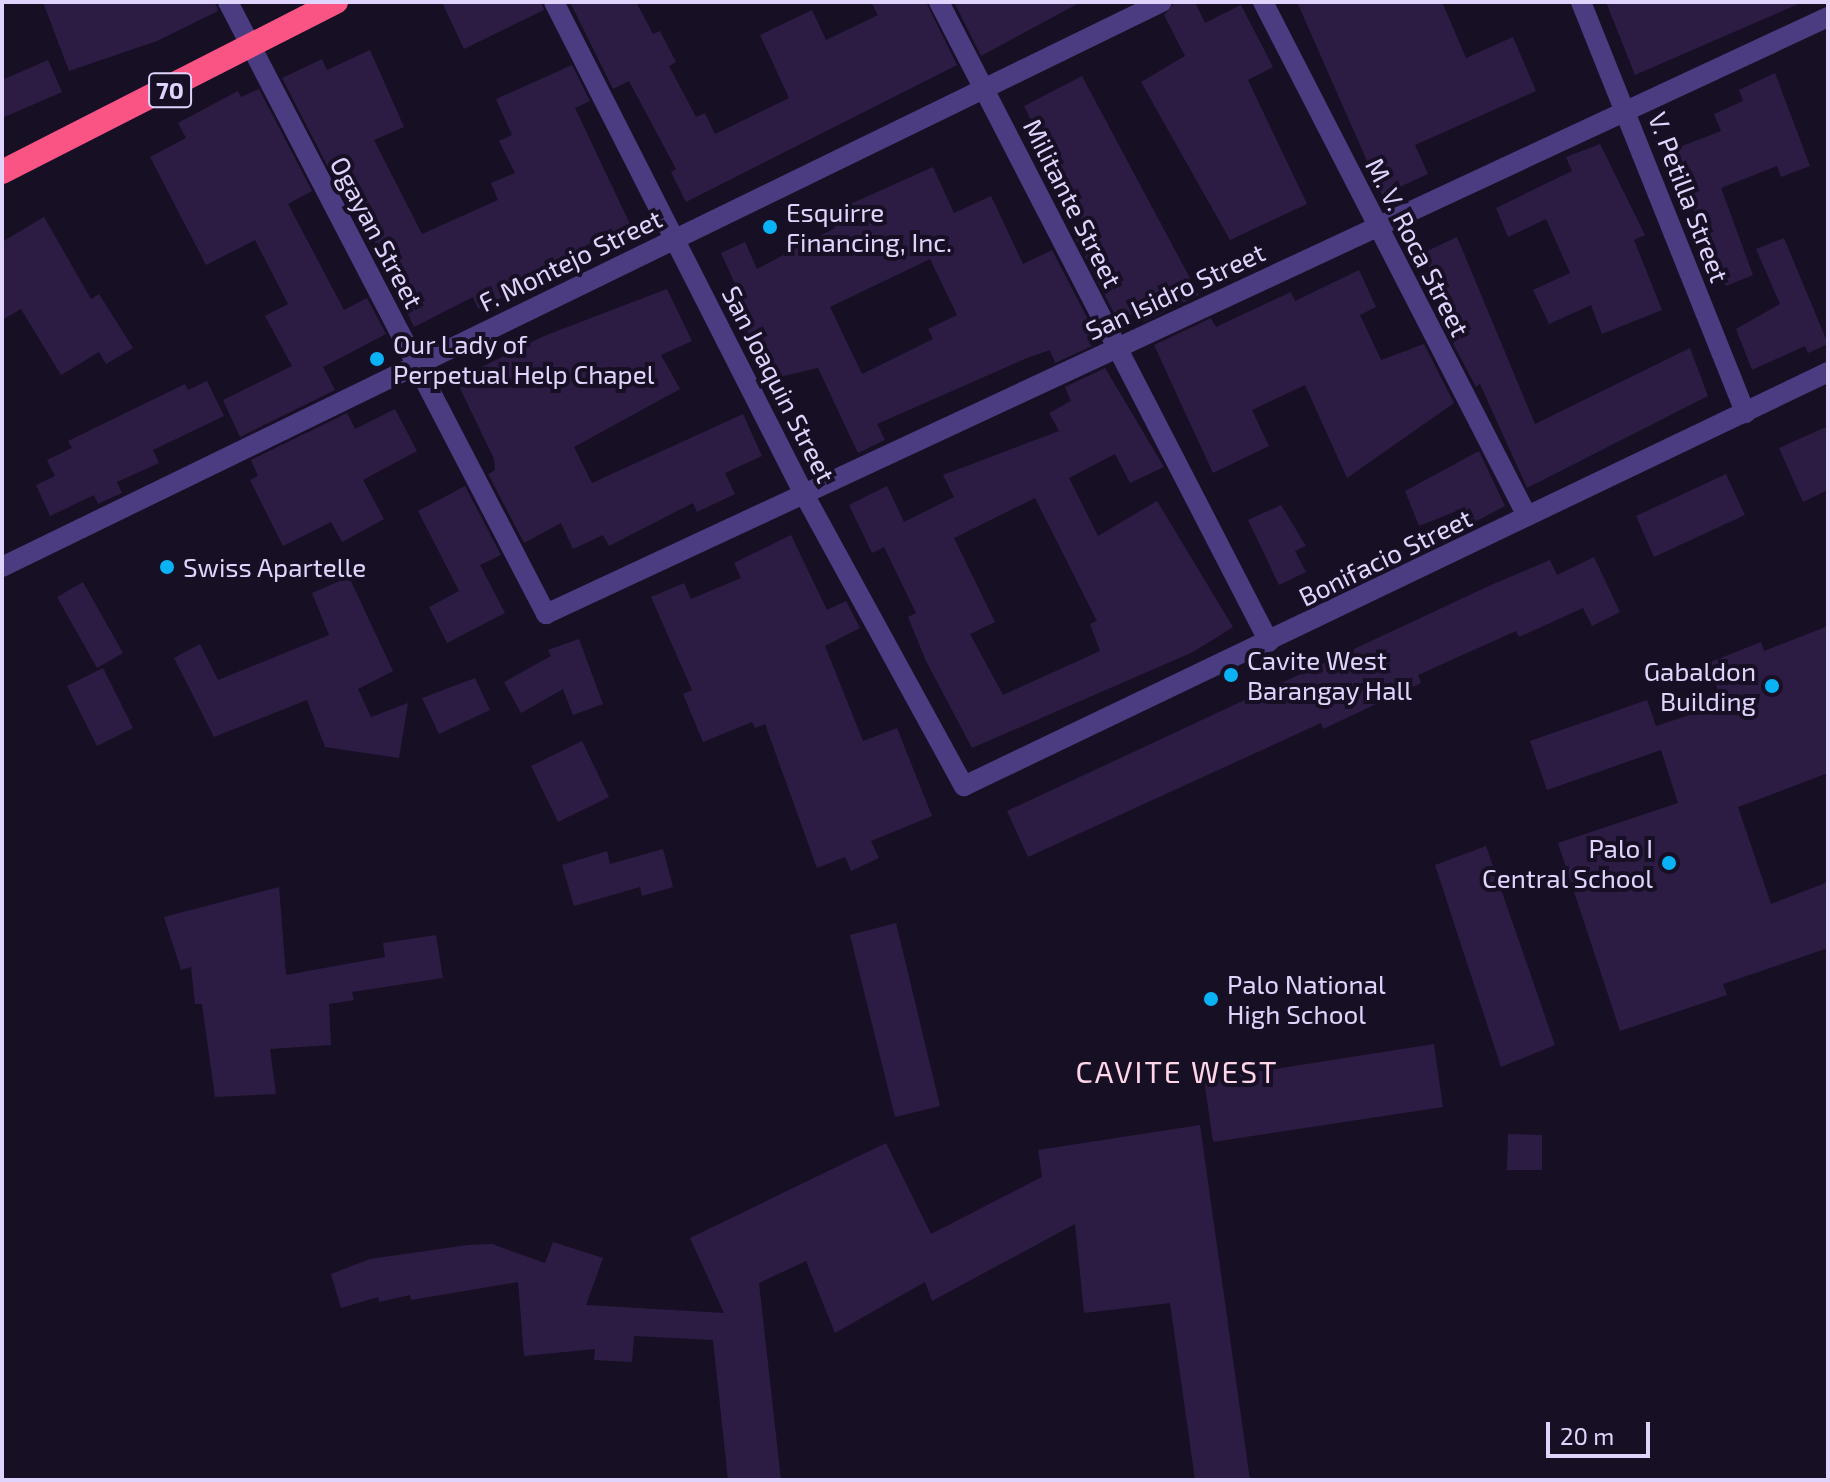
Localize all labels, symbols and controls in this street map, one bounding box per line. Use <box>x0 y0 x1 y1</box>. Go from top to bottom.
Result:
road number: 70 <box>148 70 192 110</box>
street label: V. Petilla Street <box>1642 108 1736 286</box>
street label: Militante Street <box>1017 114 1129 292</box>
street label: Ogayan Street <box>324 151 430 313</box>
street label: M. V. Roca Street <box>1359 152 1477 342</box>
place label: Esquirre Financing, Inc. <box>786 196 952 258</box>
street label: F. Montejo Street <box>473 202 667 318</box>
marker: Esquirre Financing, Inc. <box>761 218 779 236</box>
street label: San Isidro Street <box>1080 236 1270 346</box>
street label: San Joaquin Street <box>716 280 842 488</box>
place label: Our Lady of Perpetual Help Chapel <box>393 328 655 390</box>
marker: Our Lady of Perpetual Help Chapel <box>368 350 386 368</box>
street label: Bonifacio Street <box>1293 502 1477 612</box>
place label: Swiss Apartelle <box>183 551 367 583</box>
marker: Swiss Apartelle <box>158 558 176 576</box>
place label: Cavite West Barangay Hall <box>1247 644 1412 706</box>
place label: Gabaldon Building <box>1644 655 1756 716</box>
marker: Cavite West Barangay Hall <box>1222 666 1240 684</box>
marker: Gabaldon Building <box>1763 677 1781 695</box>
place label: Palo I Central School <box>1481 832 1653 894</box>
marker: Palo I Central School <box>1660 854 1678 872</box>
place label: Palo National High School <box>1227 968 1386 1030</box>
marker: Palo National High School <box>1202 990 1220 1008</box>
district label: CAVITE WEST <box>1075 1053 1279 1089</box>
scale bar <box>1550 1406 1654 1456</box>
text: 20 m <box>1560 1421 1614 1450</box>

